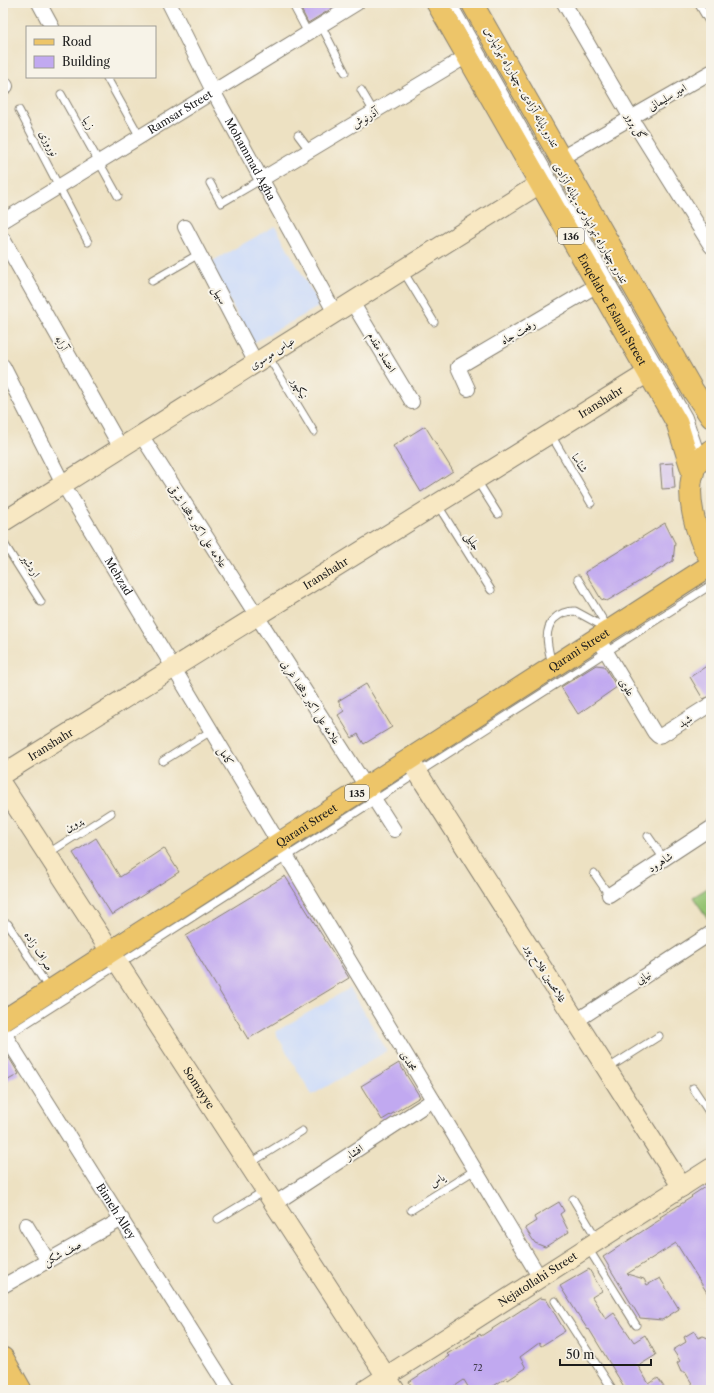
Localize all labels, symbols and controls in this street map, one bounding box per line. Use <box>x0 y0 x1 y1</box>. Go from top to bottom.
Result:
street label: تندرو پایانه آزادی ـ چهارراه تهرانپارس <box>481 24 563 151</box>
legend <box>26 26 156 78</box>
text: Road <box>62 34 92 49</box>
text: Building <box>62 54 110 69</box>
street label: امیر سلیمانی <box>645 80 689 114</box>
street label: Ramsar Street <box>145 87 215 137</box>
street label: آذرنوش <box>349 104 382 131</box>
street label: گل پرور <box>620 109 650 144</box>
street label: زیبا <box>80 114 98 132</box>
street label: Mohammad Agha <box>222 115 279 203</box>
street label: نوروزی <box>36 128 62 158</box>
street label: تندرو چهارراه تهرانپارس ـ پایانه آزادی <box>550 160 632 287</box>
road number: 136 <box>558 228 584 244</box>
street label: Enqelab-e Eslami Street <box>575 251 650 368</box>
street label: سهیل <box>208 283 231 308</box>
street label: رفعت جاه <box>498 317 538 347</box>
street label: اعتماد مقدم <box>362 329 399 376</box>
street label: آرایه <box>52 333 73 355</box>
street label: عباس موسوی <box>247 334 297 372</box>
street label: نیکپور <box>287 374 312 402</box>
street label: Iranshahr <box>576 383 626 421</box>
street label: شناسا <box>569 451 591 475</box>
street label: علامه علی اکبر دهخدا شرقی <box>164 482 230 571</box>
street label: جلیلی <box>460 529 484 554</box>
street label: اردشیر <box>18 551 43 580</box>
street label: Iranshahr <box>301 554 351 593</box>
street label: Mehzad <box>102 555 135 598</box>
street label: Qarani Street <box>546 625 612 675</box>
street label: علامه علی اکبر دهخدا غربی <box>277 657 344 748</box>
street label: علوی <box>616 675 638 699</box>
street label: شهد <box>675 711 695 732</box>
street label: Iranshahr <box>25 725 76 764</box>
street label: کامل <box>213 744 237 769</box>
road number: 135 <box>345 785 369 801</box>
street label: Qarani Street <box>273 801 340 850</box>
street label: پروین <box>62 813 86 836</box>
street label: شاهرود <box>645 849 676 876</box>
street label: صراف زاده <box>21 929 57 974</box>
street label: غلامحسین فلاح‌ پور <box>518 940 570 1007</box>
street label: نیایی <box>633 967 654 988</box>
street label: محمدی <box>397 1048 421 1074</box>
street label: Somayye <box>180 1064 218 1112</box>
street label: افشار <box>341 1141 366 1164</box>
street label: یاس <box>427 1169 448 1190</box>
street label: Bimeh Alley <box>93 1181 140 1243</box>
street label: صف شکن <box>41 1237 85 1271</box>
street label: Nejatollahi Street <box>495 1249 580 1310</box>
scale bar <box>560 1341 651 1367</box>
text: 50 m <box>566 1347 595 1362</box>
house number: 72 <box>473 1362 483 1373</box>

